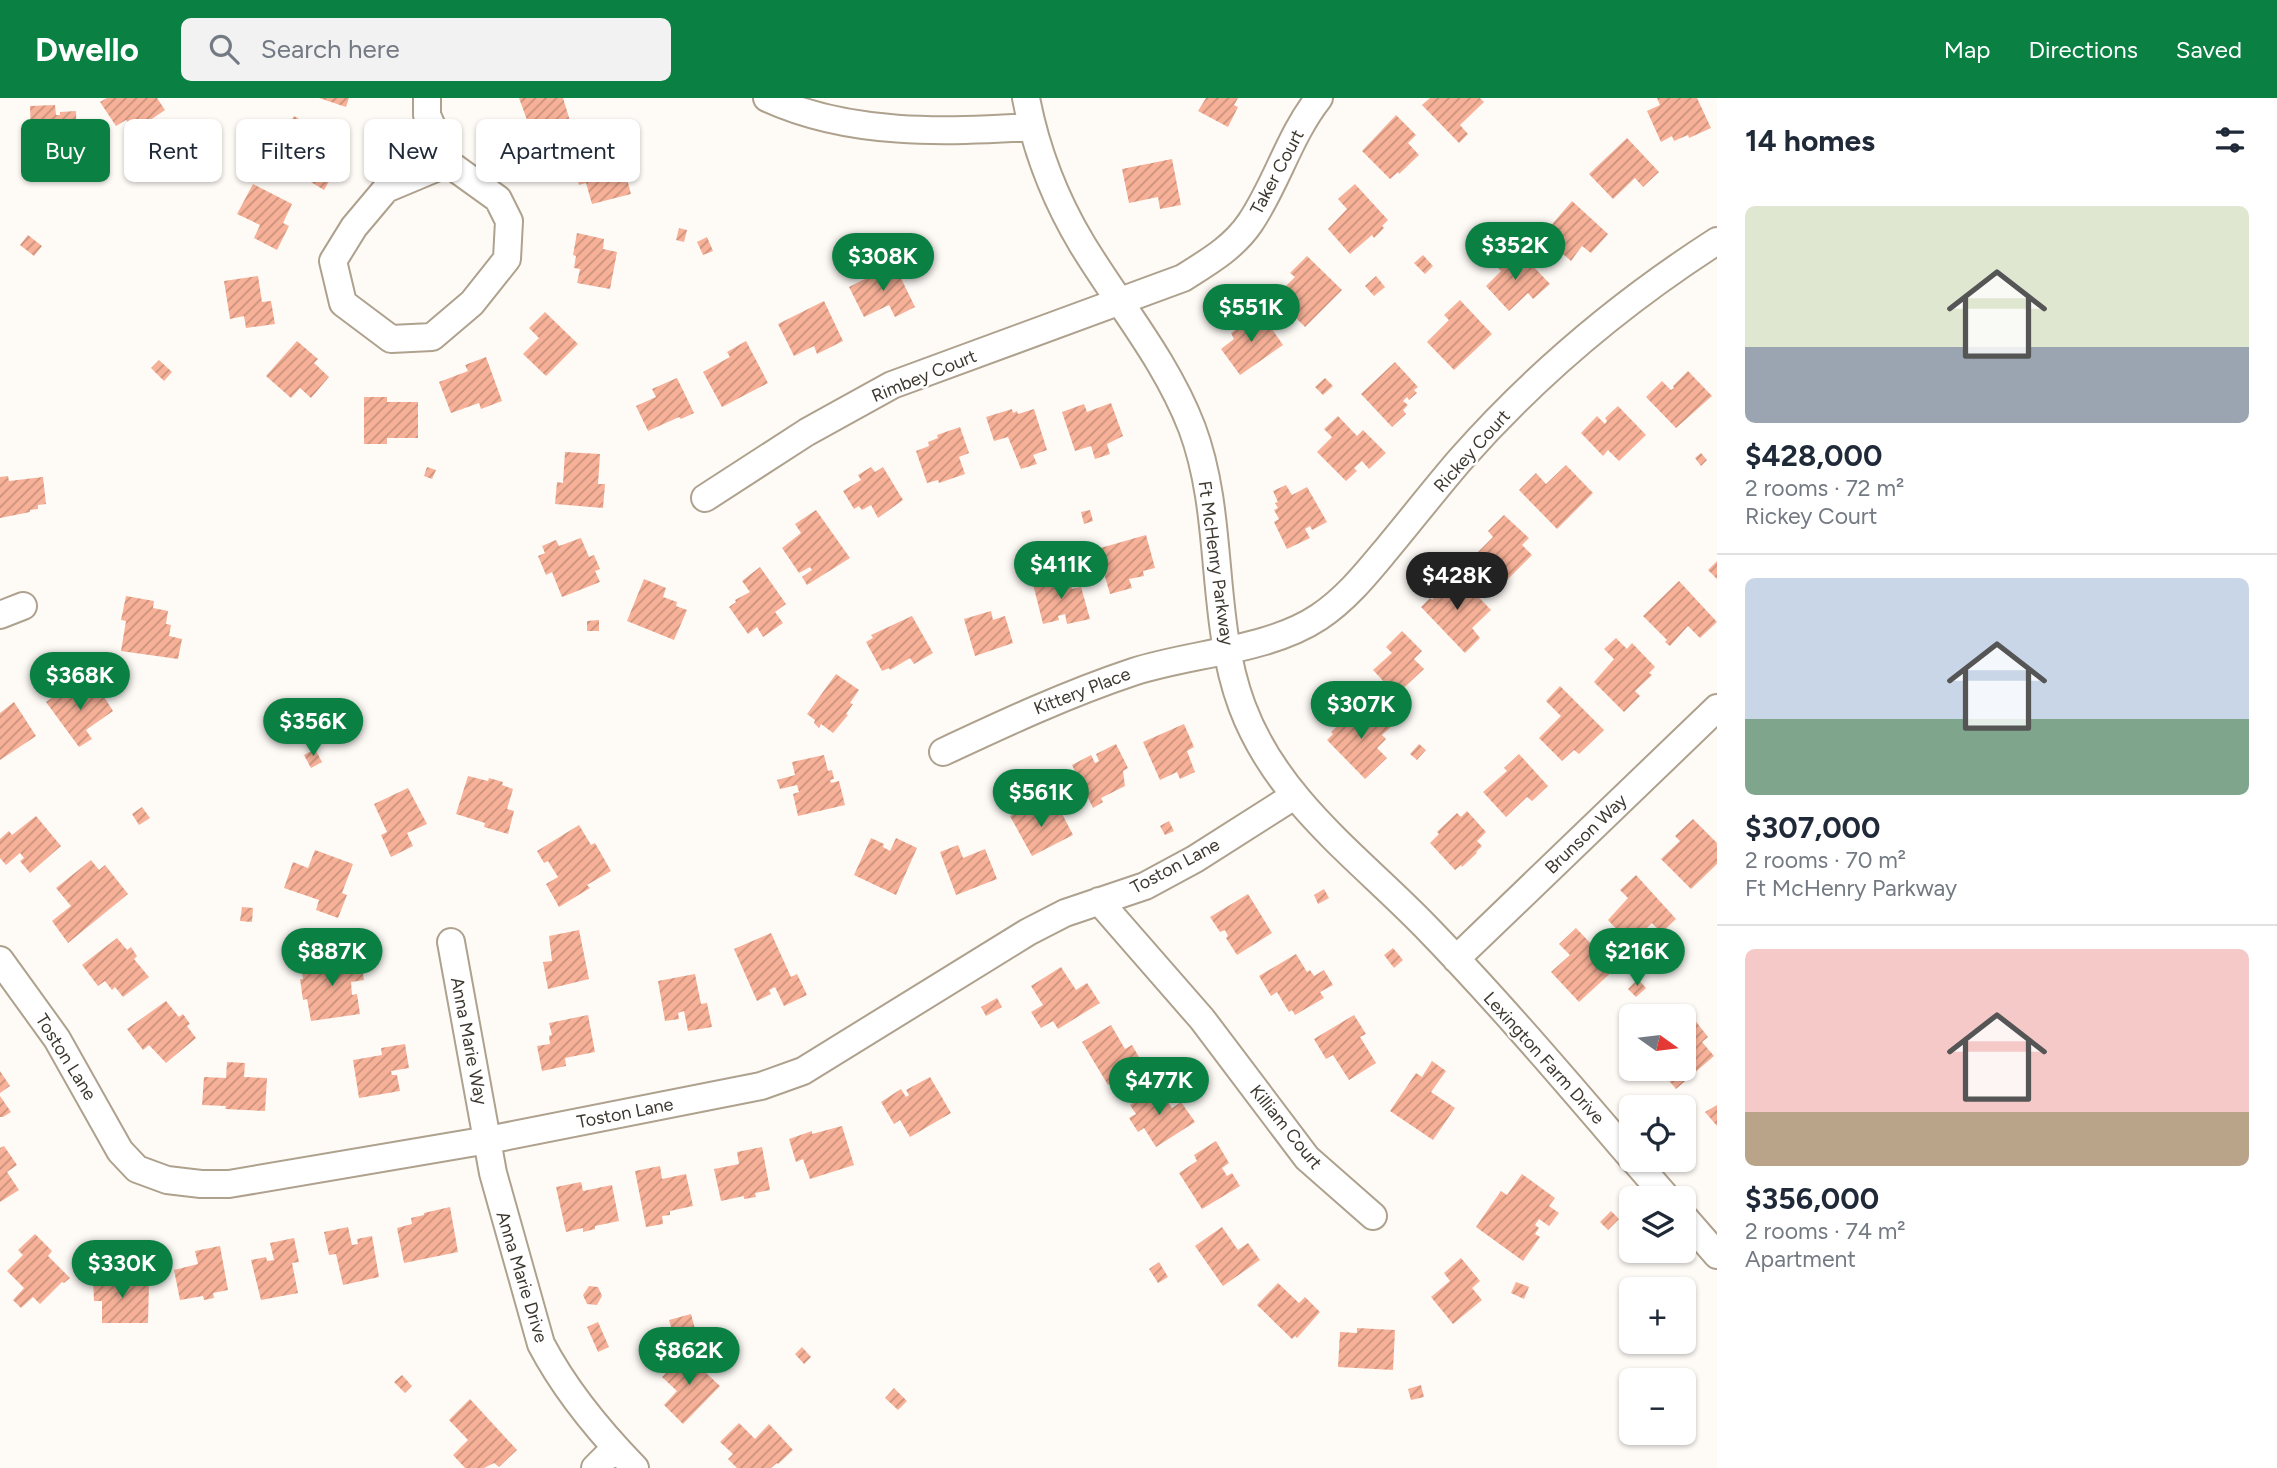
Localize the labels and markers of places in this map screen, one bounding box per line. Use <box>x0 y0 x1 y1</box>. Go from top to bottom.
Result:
pin: $352K <box>1466 222 1564 282</box>
pin: $308K <box>834 234 932 293</box>
pin: $551K <box>1202 285 1300 344</box>
pin: $411K <box>1012 542 1110 601</box>
pin: $428K <box>1408 552 1506 612</box>
pin: $368K <box>31 652 129 712</box>
pin: $307K <box>1312 682 1410 741</box>
pin: $356K <box>264 698 362 758</box>
pin: $561K <box>992 770 1090 829</box>
pin: $887K <box>283 928 381 988</box>
pin: $216K <box>1588 928 1686 988</box>
pin: $477K <box>1110 1058 1208 1117</box>
pin: $330K <box>73 1240 171 1300</box>
pin: $862K <box>640 1328 738 1387</box>

